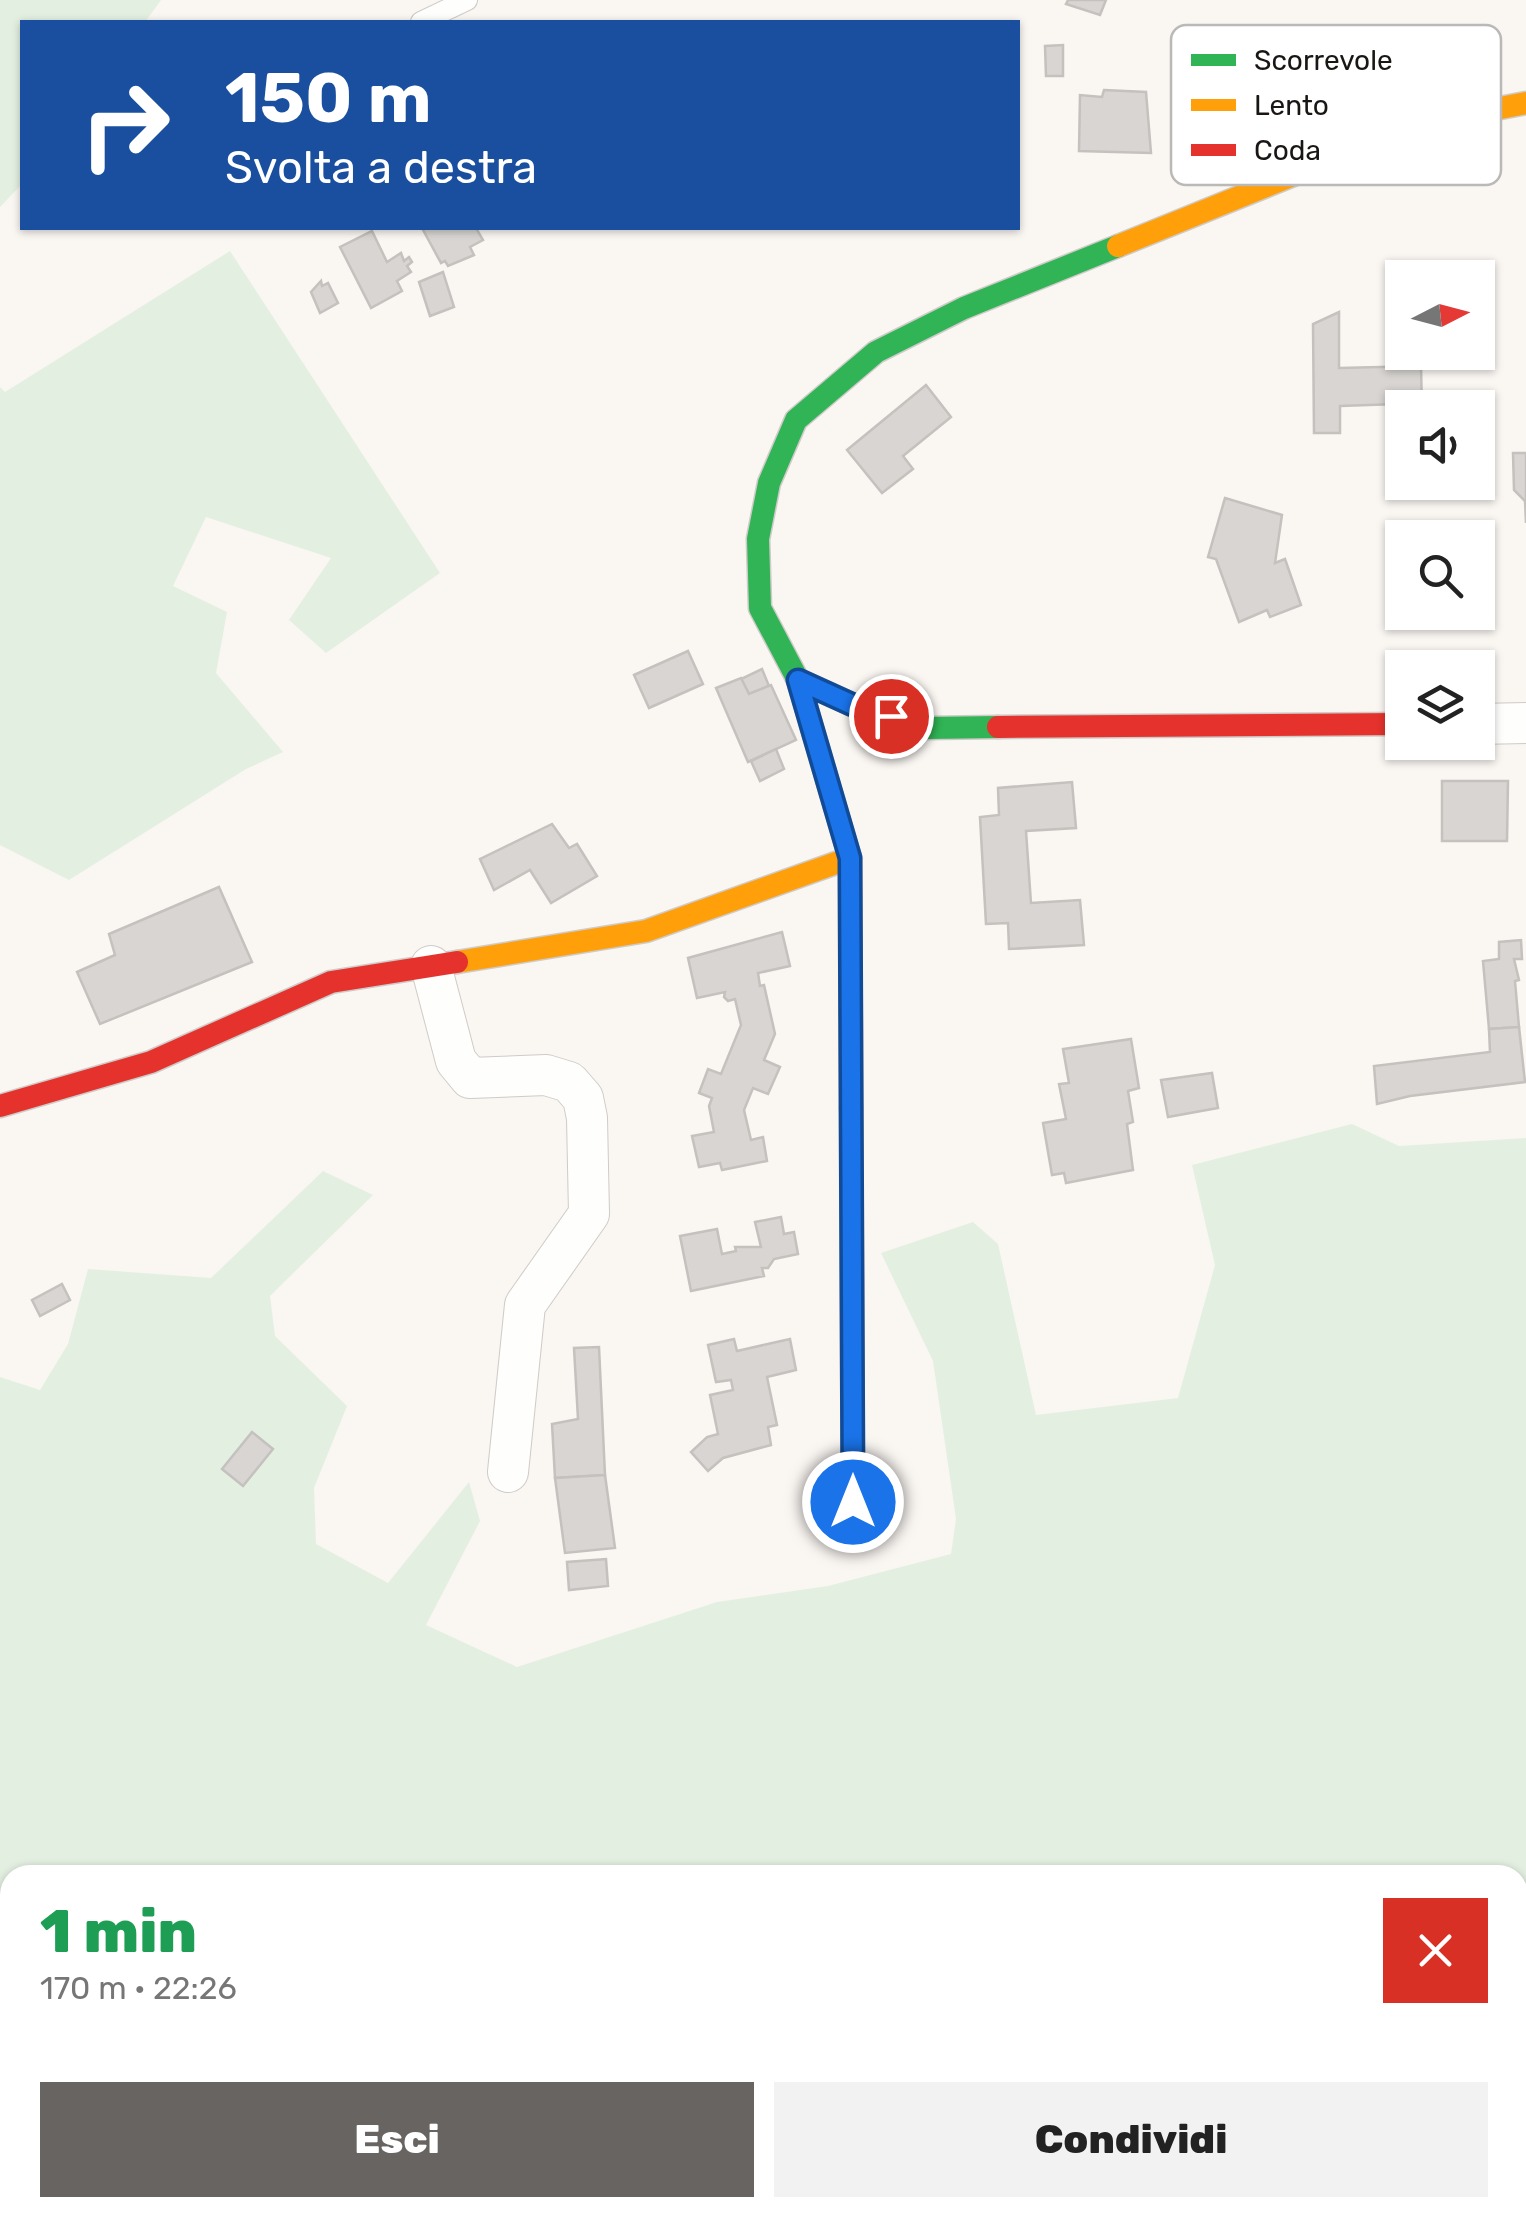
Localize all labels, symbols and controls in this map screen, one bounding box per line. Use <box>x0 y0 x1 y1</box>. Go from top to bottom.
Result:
legend <box>1171 25 1501 185</box>
text: Scorrevole <box>1254 44 1393 77</box>
text: 150 m <box>225 57 432 140</box>
icon: right <box>60 60 190 190</box>
text: Lento <box>1254 89 1329 122</box>
text: Coda <box>1254 134 1321 167</box>
text: Svolta a destra <box>225 141 537 194</box>
north arrow <box>1385 260 1495 370</box>
map controls <box>1385 260 1495 760</box>
button: sound <box>1385 390 1495 500</box>
button: search <box>1385 520 1495 630</box>
button: layers <box>1385 650 1495 760</box>
pin <box>849 674 934 759</box>
icon: arrive <box>864 689 919 744</box>
position arrow <box>801 1450 905 1554</box>
text: 1 min <box>40 1896 197 1967</box>
button: close <box>1383 1898 1488 2003</box>
text: 170 m · 22:26 <box>40 1969 237 2007</box>
button: Esci <box>40 2082 754 2197</box>
button: Condividi <box>774 2082 1488 2197</box>

